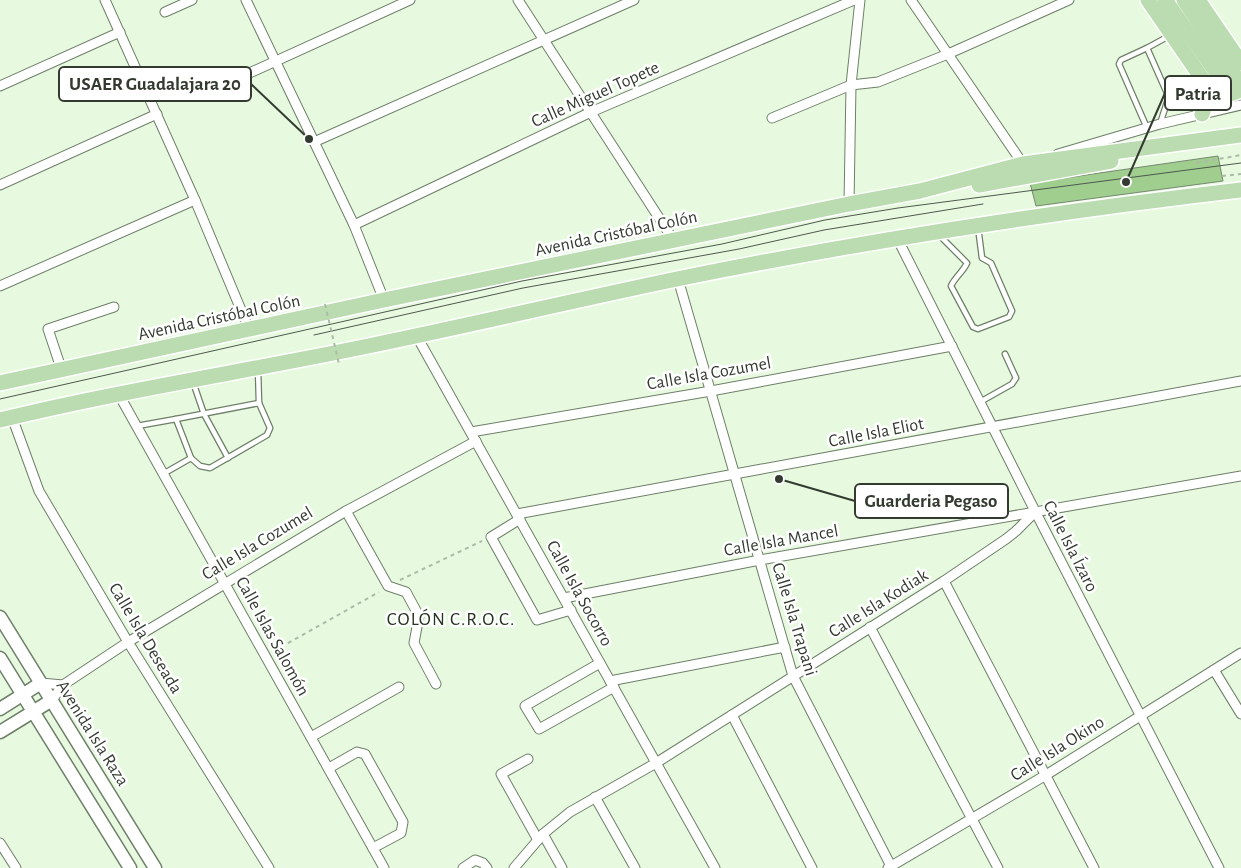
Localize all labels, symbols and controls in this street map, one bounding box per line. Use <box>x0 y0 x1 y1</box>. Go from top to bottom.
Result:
street label: Calle Miguel Topete <box>529 59 662 131</box>
callout: USAER Guadalajara 20 <box>59 67 251 101</box>
text: USAER Guadalajara 20 <box>69 75 241 94</box>
callout: Patria <box>1165 76 1231 110</box>
text: Patria <box>1175 85 1221 104</box>
street label: Avenida Cristóbal Colón <box>533 208 699 260</box>
street label: Avenida Cristóbal Colón <box>136 292 302 344</box>
street label: Calle Isla Cozumel <box>646 354 773 394</box>
street label: Calle Isla Eliot <box>827 415 926 451</box>
callout: Guarderia Pegaso <box>855 484 1008 518</box>
text: Guarderia Pegaso <box>865 492 997 511</box>
street label: Calle Isla Ízaro <box>1039 497 1104 595</box>
street label: Calle Isla Cozumel <box>199 504 316 584</box>
street label: Calle Isla Mancel <box>723 522 840 560</box>
street label: Calle Isla Socorro <box>543 538 616 649</box>
street label: Calle Isla Trapani <box>768 561 820 678</box>
street label: Calle Isla Kodiak <box>826 566 932 641</box>
street label: Calle Islas Salomón <box>232 574 312 699</box>
street label: Calle Isla Deseada <box>105 580 185 697</box>
district label: COLÓN C.R.O.C. <box>387 608 515 629</box>
street label: Avenida Isla Raza <box>53 678 132 789</box>
street label: Calle Isla Okino <box>1007 713 1108 785</box>

